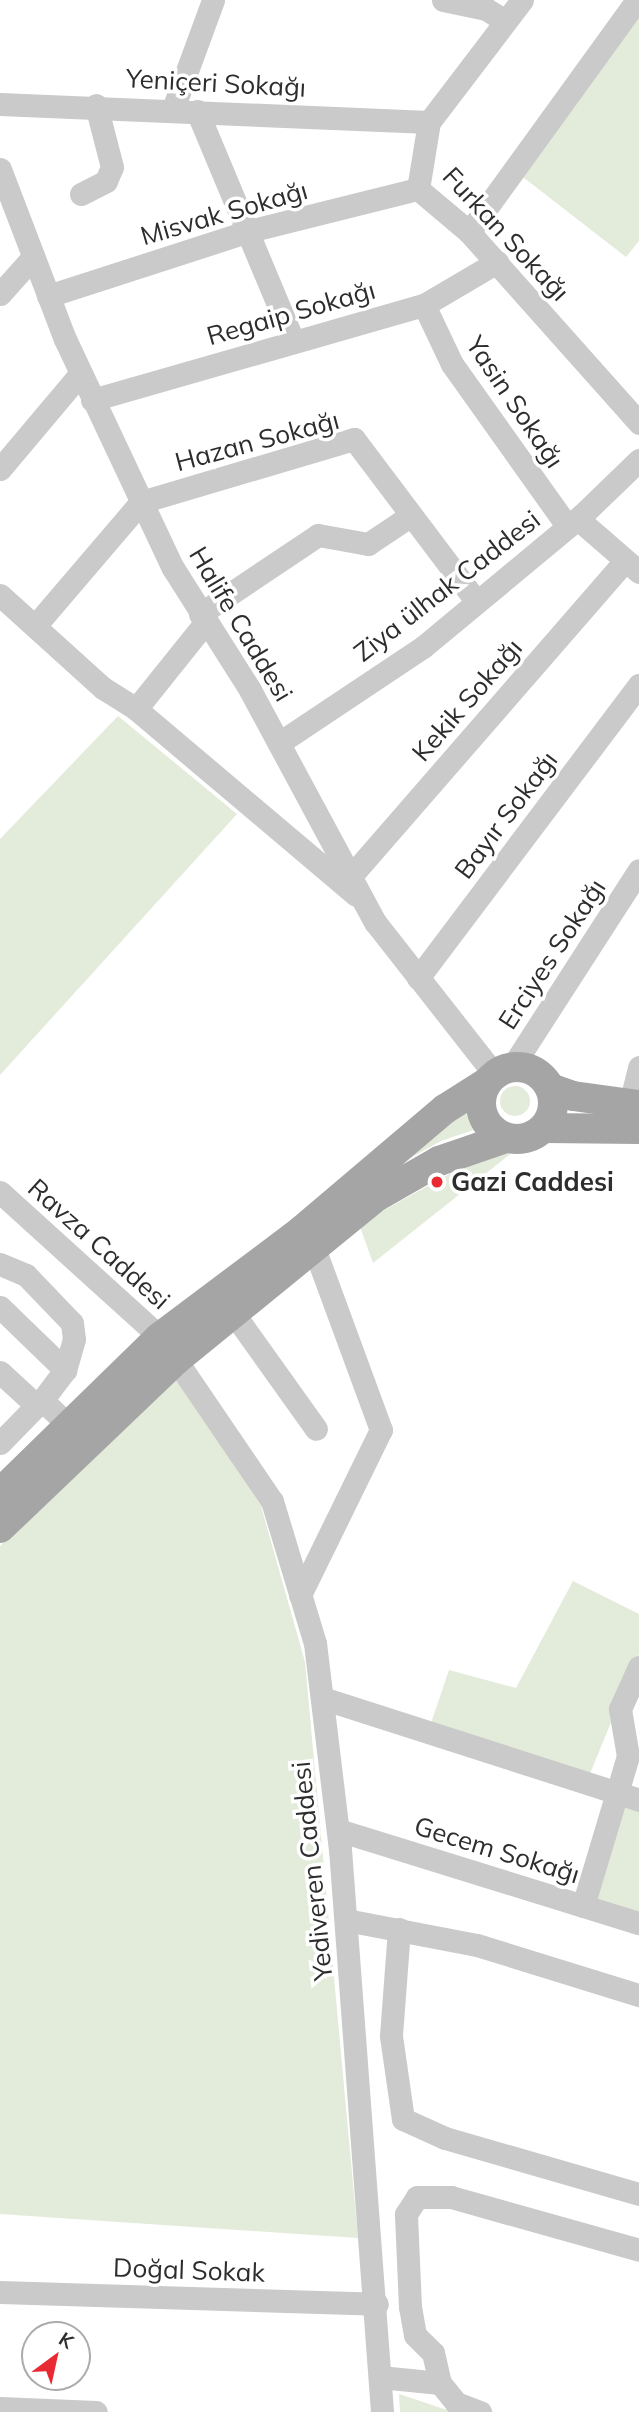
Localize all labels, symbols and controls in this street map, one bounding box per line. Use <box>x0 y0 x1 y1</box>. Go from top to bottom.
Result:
street label: Yeniçeri Sokağı <box>125 63 307 103</box>
street label: Furkan Sokağı <box>436 161 576 307</box>
street label: Misvak Sokağı <box>137 174 311 252</box>
street label: Regaip Sokağı <box>203 274 379 352</box>
street label: Yasin Sokağı <box>459 330 571 474</box>
street label: Hazan Sokağı <box>172 404 342 478</box>
street label: Ziya ülhak Caddesi <box>348 504 546 668</box>
street label: Halife Caddesi <box>183 541 299 707</box>
street label: Kekik Sokağı <box>405 632 529 768</box>
street label: Bayır Sokağı <box>448 745 564 885</box>
street label: Erciyes Sokağı <box>492 873 612 1035</box>
place label: Gazi Caddesi <box>451 1166 614 1198</box>
street label: Ravza Caddesi <box>22 1172 176 1316</box>
marker: Gazi Caddesi <box>429 1174 445 1190</box>
street label: Yediveren Caddesi <box>285 1760 339 1982</box>
street label: Gecem Sokağı <box>411 1810 583 1890</box>
street label: Doğal Sokak <box>113 2252 265 2288</box>
north arrow <box>21 2321 91 2391</box>
text: K <box>55 2327 78 2354</box>

